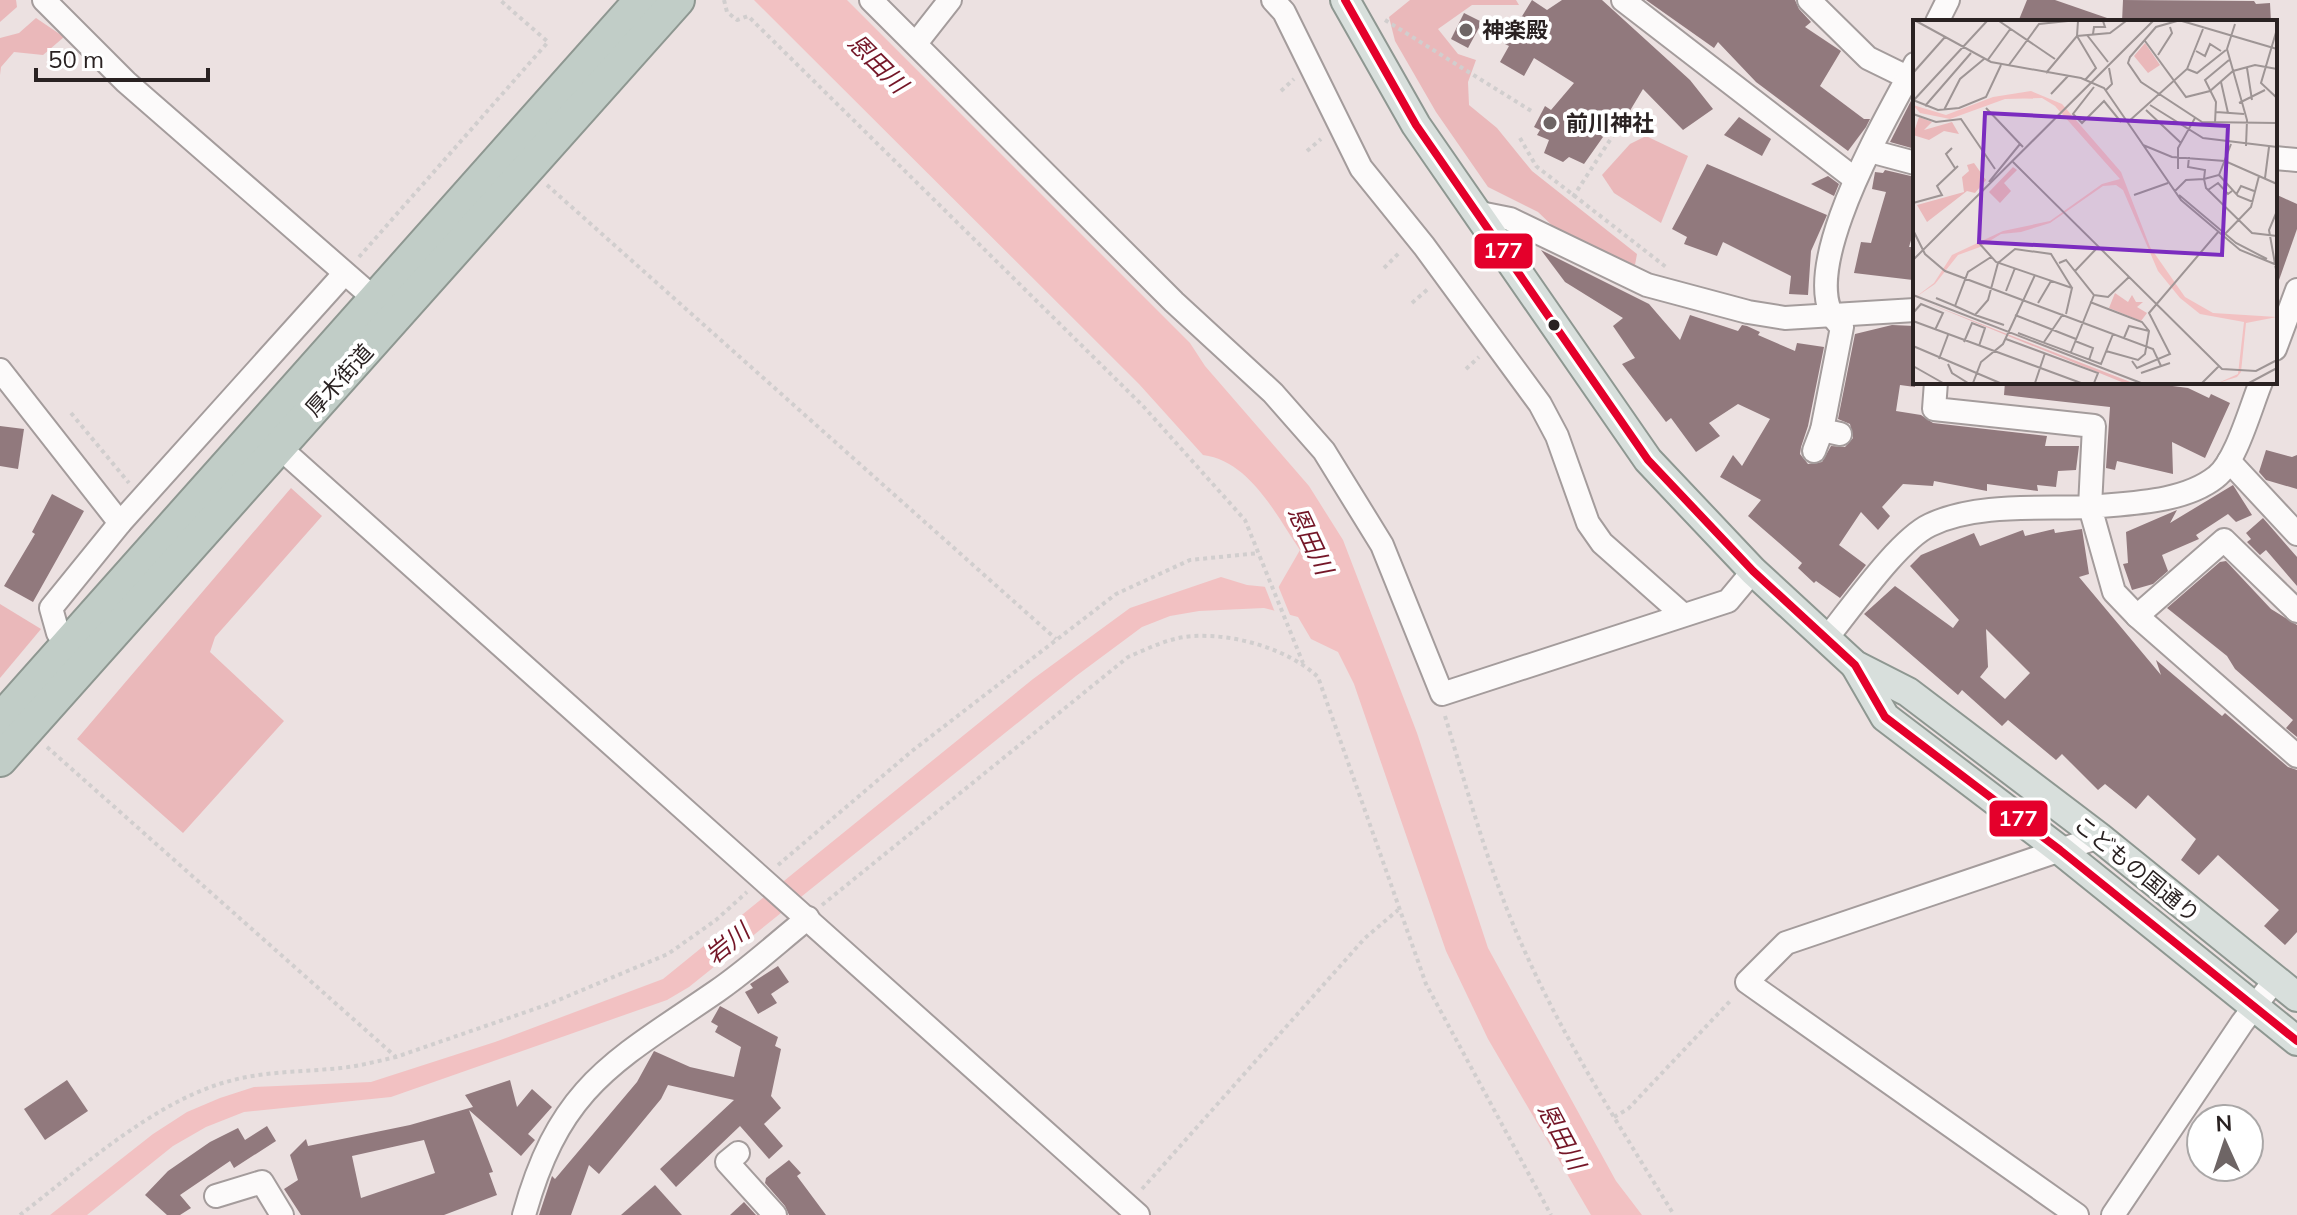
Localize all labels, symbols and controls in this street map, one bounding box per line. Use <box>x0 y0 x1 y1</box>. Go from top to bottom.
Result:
place label: 神楽殿 <box>1482 16 1548 44</box>
inset map <box>1913 20 2277 384</box>
marker: 神楽殿 <box>1457 21 1475 39</box>
water label: 恩田川 <box>842 27 916 101</box>
scale bar <box>36 32 208 82</box>
text: 50 m <box>48 44 104 74</box>
place label: 前川神社 <box>1566 109 1654 137</box>
marker: 前川神社 <box>1541 114 1559 132</box>
line badge: 177 <box>1473 232 1534 270</box>
text: 177 <box>1483 236 1523 264</box>
unlabelled marker <box>1546 317 1562 333</box>
street label: 厚木街道 <box>299 338 379 422</box>
water label: 恩田川 <box>1282 501 1341 582</box>
line badge: 177 <box>1988 799 2049 838</box>
text: 177 <box>1998 804 2038 832</box>
street label: こどもの国通り <box>2068 810 2206 928</box>
water label: 岩川 <box>699 914 757 970</box>
water label: 恩田川 <box>1532 1097 1594 1177</box>
north arrow <box>2185 1103 2265 1183</box>
text: N <box>2215 1109 2233 1137</box>

